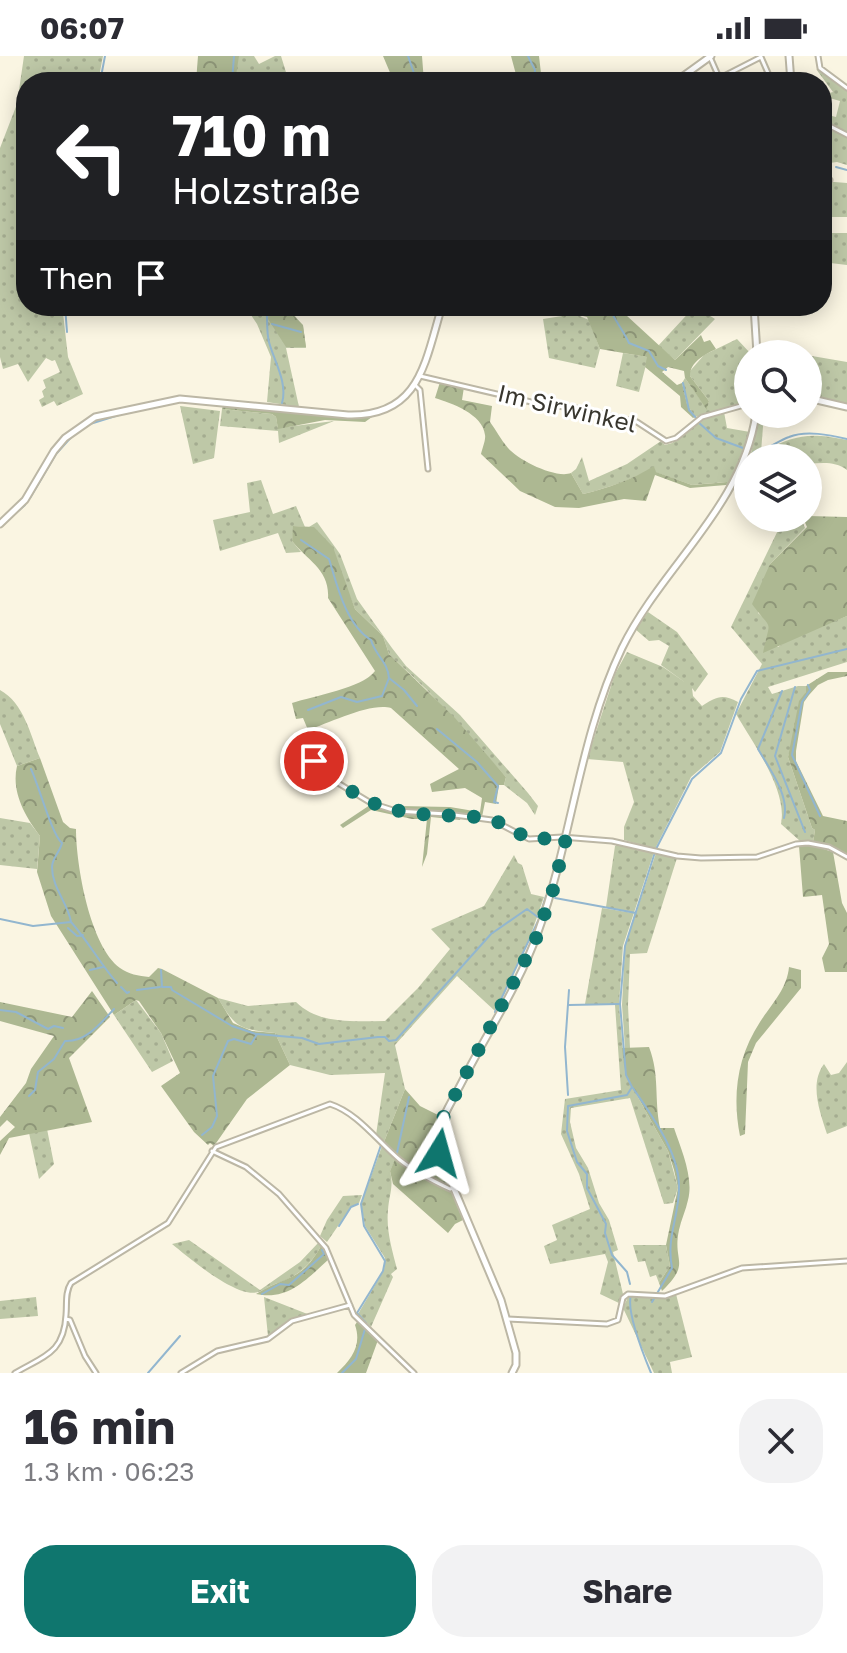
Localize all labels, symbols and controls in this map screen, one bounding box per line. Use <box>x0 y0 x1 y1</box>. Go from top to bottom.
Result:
text: 06:07 <box>40 10 124 46</box>
text: 710 m <box>172 101 331 168</box>
icon: left <box>40 104 144 208</box>
text: Holzstraße <box>172 169 360 212</box>
icon: arrive <box>129 256 173 300</box>
text: Then <box>40 260 113 296</box>
map controls <box>734 340 822 532</box>
button: search <box>734 340 822 428</box>
street label: Im Sirwinkel <box>495 377 640 438</box>
button: layers <box>734 444 822 532</box>
pin <box>280 727 348 795</box>
icon: arrive <box>292 739 336 783</box>
position arrow <box>397 1111 481 1195</box>
text: 16 min <box>24 1397 175 1455</box>
button: close <box>739 1399 823 1483</box>
text: 1.3 km · 06:23 <box>24 1456 195 1487</box>
button: Exit <box>24 1545 416 1637</box>
button: Share <box>432 1545 823 1637</box>

